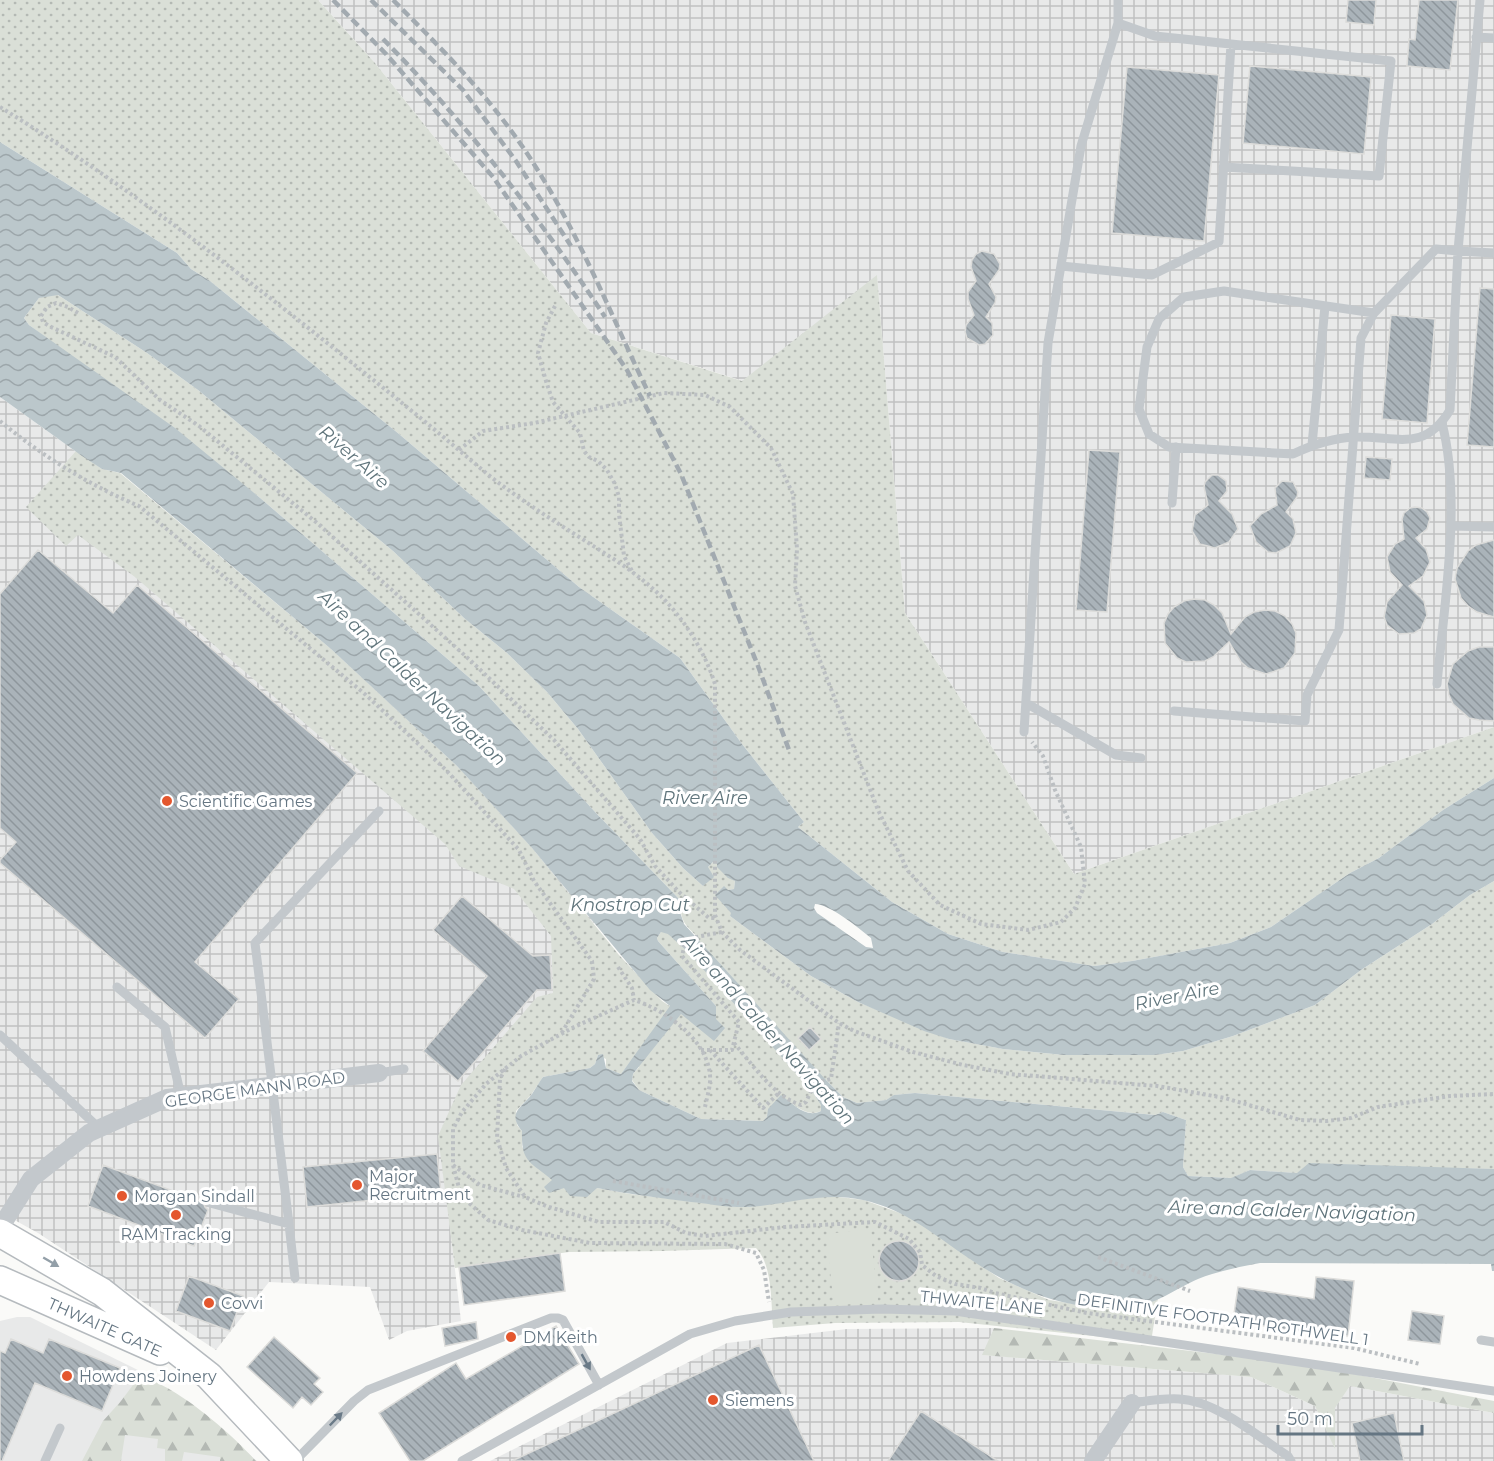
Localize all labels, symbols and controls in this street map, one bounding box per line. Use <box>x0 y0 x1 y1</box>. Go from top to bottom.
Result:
water label: River Aire <box>314 421 394 494</box>
water label: Aire and Calder Navigation <box>313 585 510 771</box>
water label: River Aire <box>662 787 748 809</box>
place label: Scientific Games <box>179 792 313 811</box>
marker: Scientific Games <box>160 794 174 808</box>
water label: Knostrop Cut <box>570 894 690 916</box>
water label: Aire and Calder Navigation <box>676 930 859 1129</box>
water label: River Aire <box>1133 977 1221 1015</box>
street label: GEORGE MANN ROAD <box>164 1067 346 1112</box>
place label: Major Recruitment <box>369 1167 472 1204</box>
marker: Major Recruitment <box>350 1178 364 1192</box>
place label: Morgan Sindall <box>134 1187 255 1206</box>
marker: Morgan Sindall <box>115 1189 129 1203</box>
water label: Aire and Calder Navigation <box>1167 1196 1416 1226</box>
marker: RAM Tracking <box>169 1208 183 1222</box>
place label: RAM Tracking <box>120 1225 232 1244</box>
one-way arrow <box>42 1257 59 1267</box>
street label: THWAITE LANE <box>919 1287 1045 1318</box>
street label: DEFINITIVE FOOTPATH ROTHWELL 1 <box>1076 1290 1370 1349</box>
street label: THWAITE GATE <box>45 1294 165 1361</box>
place label: Covvi <box>221 1294 263 1313</box>
marker: Covvi <box>202 1296 216 1310</box>
place label: DM Keith <box>523 1328 598 1347</box>
marker: DM Keith <box>504 1330 518 1344</box>
one-way arrow <box>581 1354 591 1371</box>
place label: Howdens Joinery <box>79 1367 217 1386</box>
marker: Howdens Joinery <box>60 1369 74 1383</box>
place label: Siemens <box>725 1391 794 1410</box>
marker: Siemens <box>706 1393 720 1407</box>
scale bar <box>1278 1398 1422 1436</box>
text: 50 m <box>1287 1408 1333 1430</box>
one-way arrow <box>329 1413 343 1427</box>

